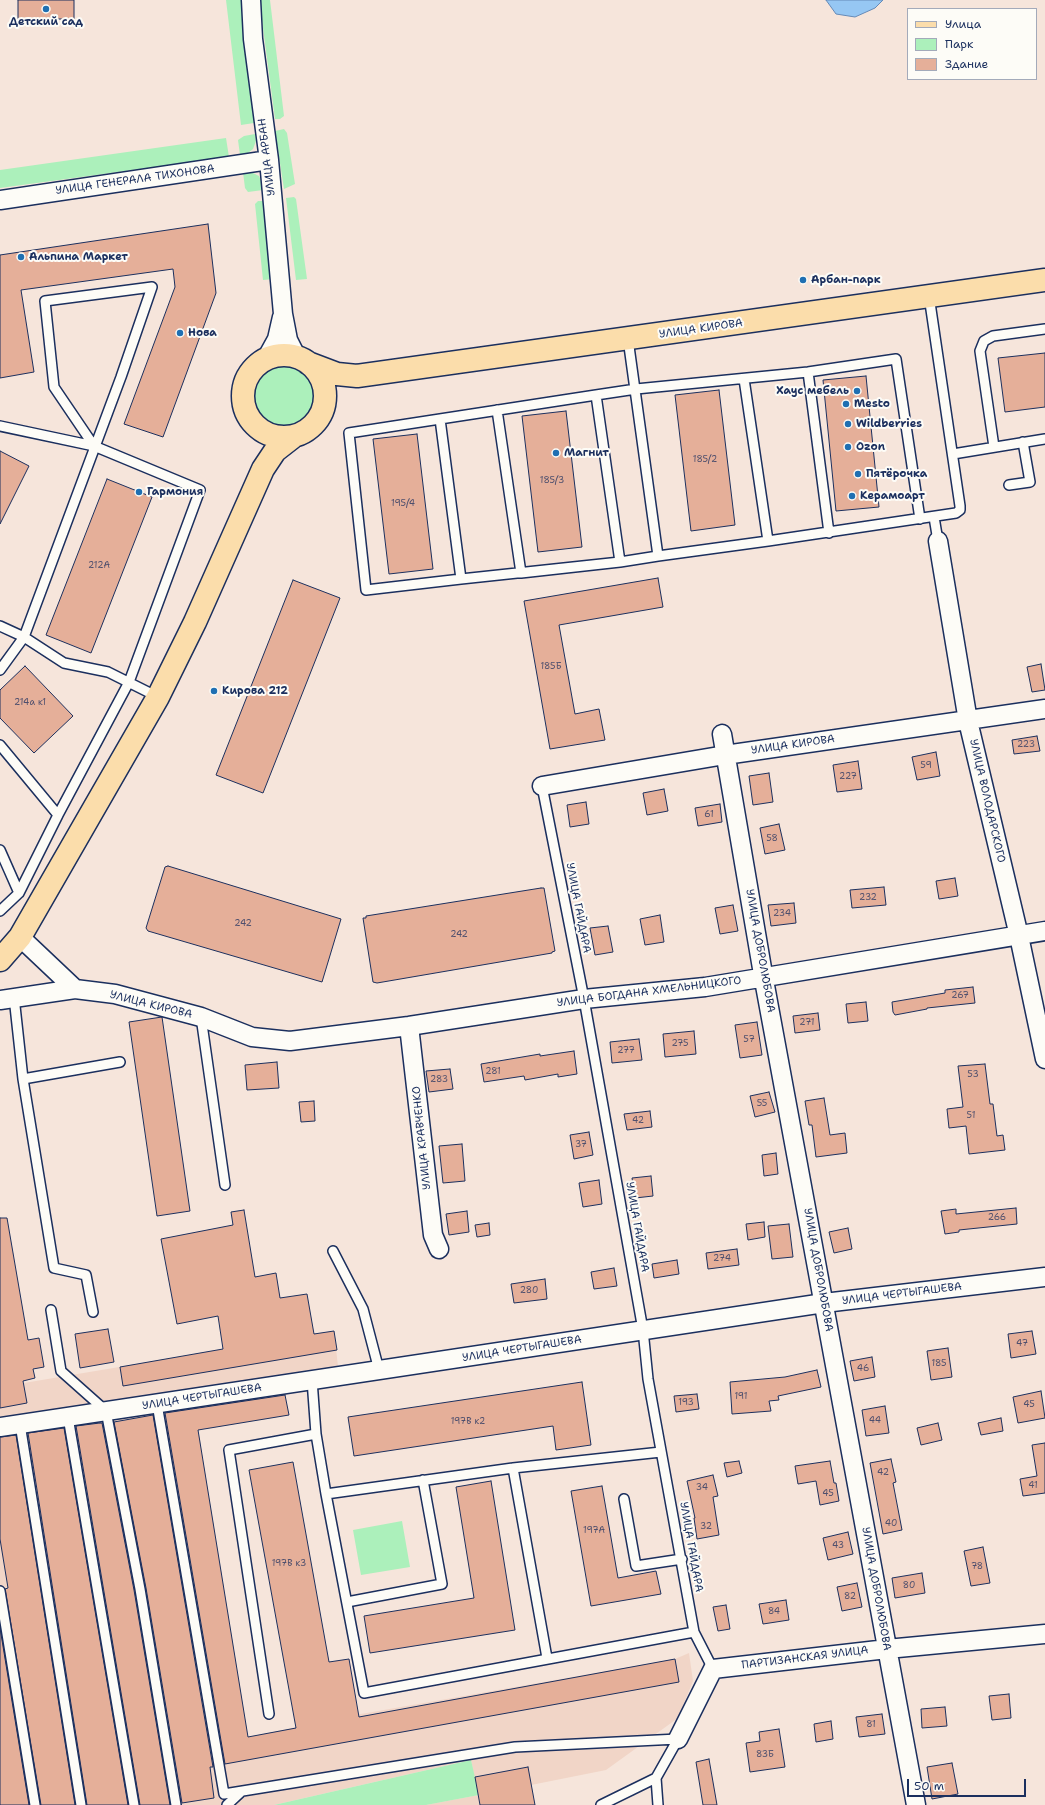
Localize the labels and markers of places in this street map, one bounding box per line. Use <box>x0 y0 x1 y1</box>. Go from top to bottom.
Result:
marker: Детский сад <box>41 4 51 14</box>
place label: Детский сад <box>9 15 83 29</box>
place label: Альпина Маркет <box>29 250 128 264</box>
marker: Альпина Маркет <box>16 252 26 262</box>
place label: Арбан-парк <box>811 273 881 287</box>
marker: Арбан-парк <box>798 275 808 285</box>
place label: Нова <box>188 326 217 340</box>
marker: Нова <box>175 328 185 338</box>
place label: Хаус мебель <box>776 384 849 398</box>
marker: Хаус мебель <box>852 386 862 396</box>
place label: Mesto <box>854 397 890 411</box>
marker: Mesto <box>841 399 851 409</box>
place label: Wildberries <box>856 417 922 431</box>
marker: Wildberries <box>843 419 853 429</box>
place label: Ozon <box>856 440 885 454</box>
marker: Ozon <box>843 442 853 452</box>
place label: Магнит <box>564 446 609 460</box>
marker: Магнит <box>551 448 561 458</box>
place label: Пятёрочка <box>866 467 927 481</box>
marker: Пятёрочка <box>853 469 863 479</box>
place label: Гармония <box>147 485 203 499</box>
marker: Гармония <box>134 487 144 497</box>
place label: Керамоарт <box>860 489 925 503</box>
marker: Керамоарт <box>847 491 857 501</box>
place label: Кирова 212 <box>222 684 288 698</box>
marker: Кирова 212 <box>209 686 219 696</box>

